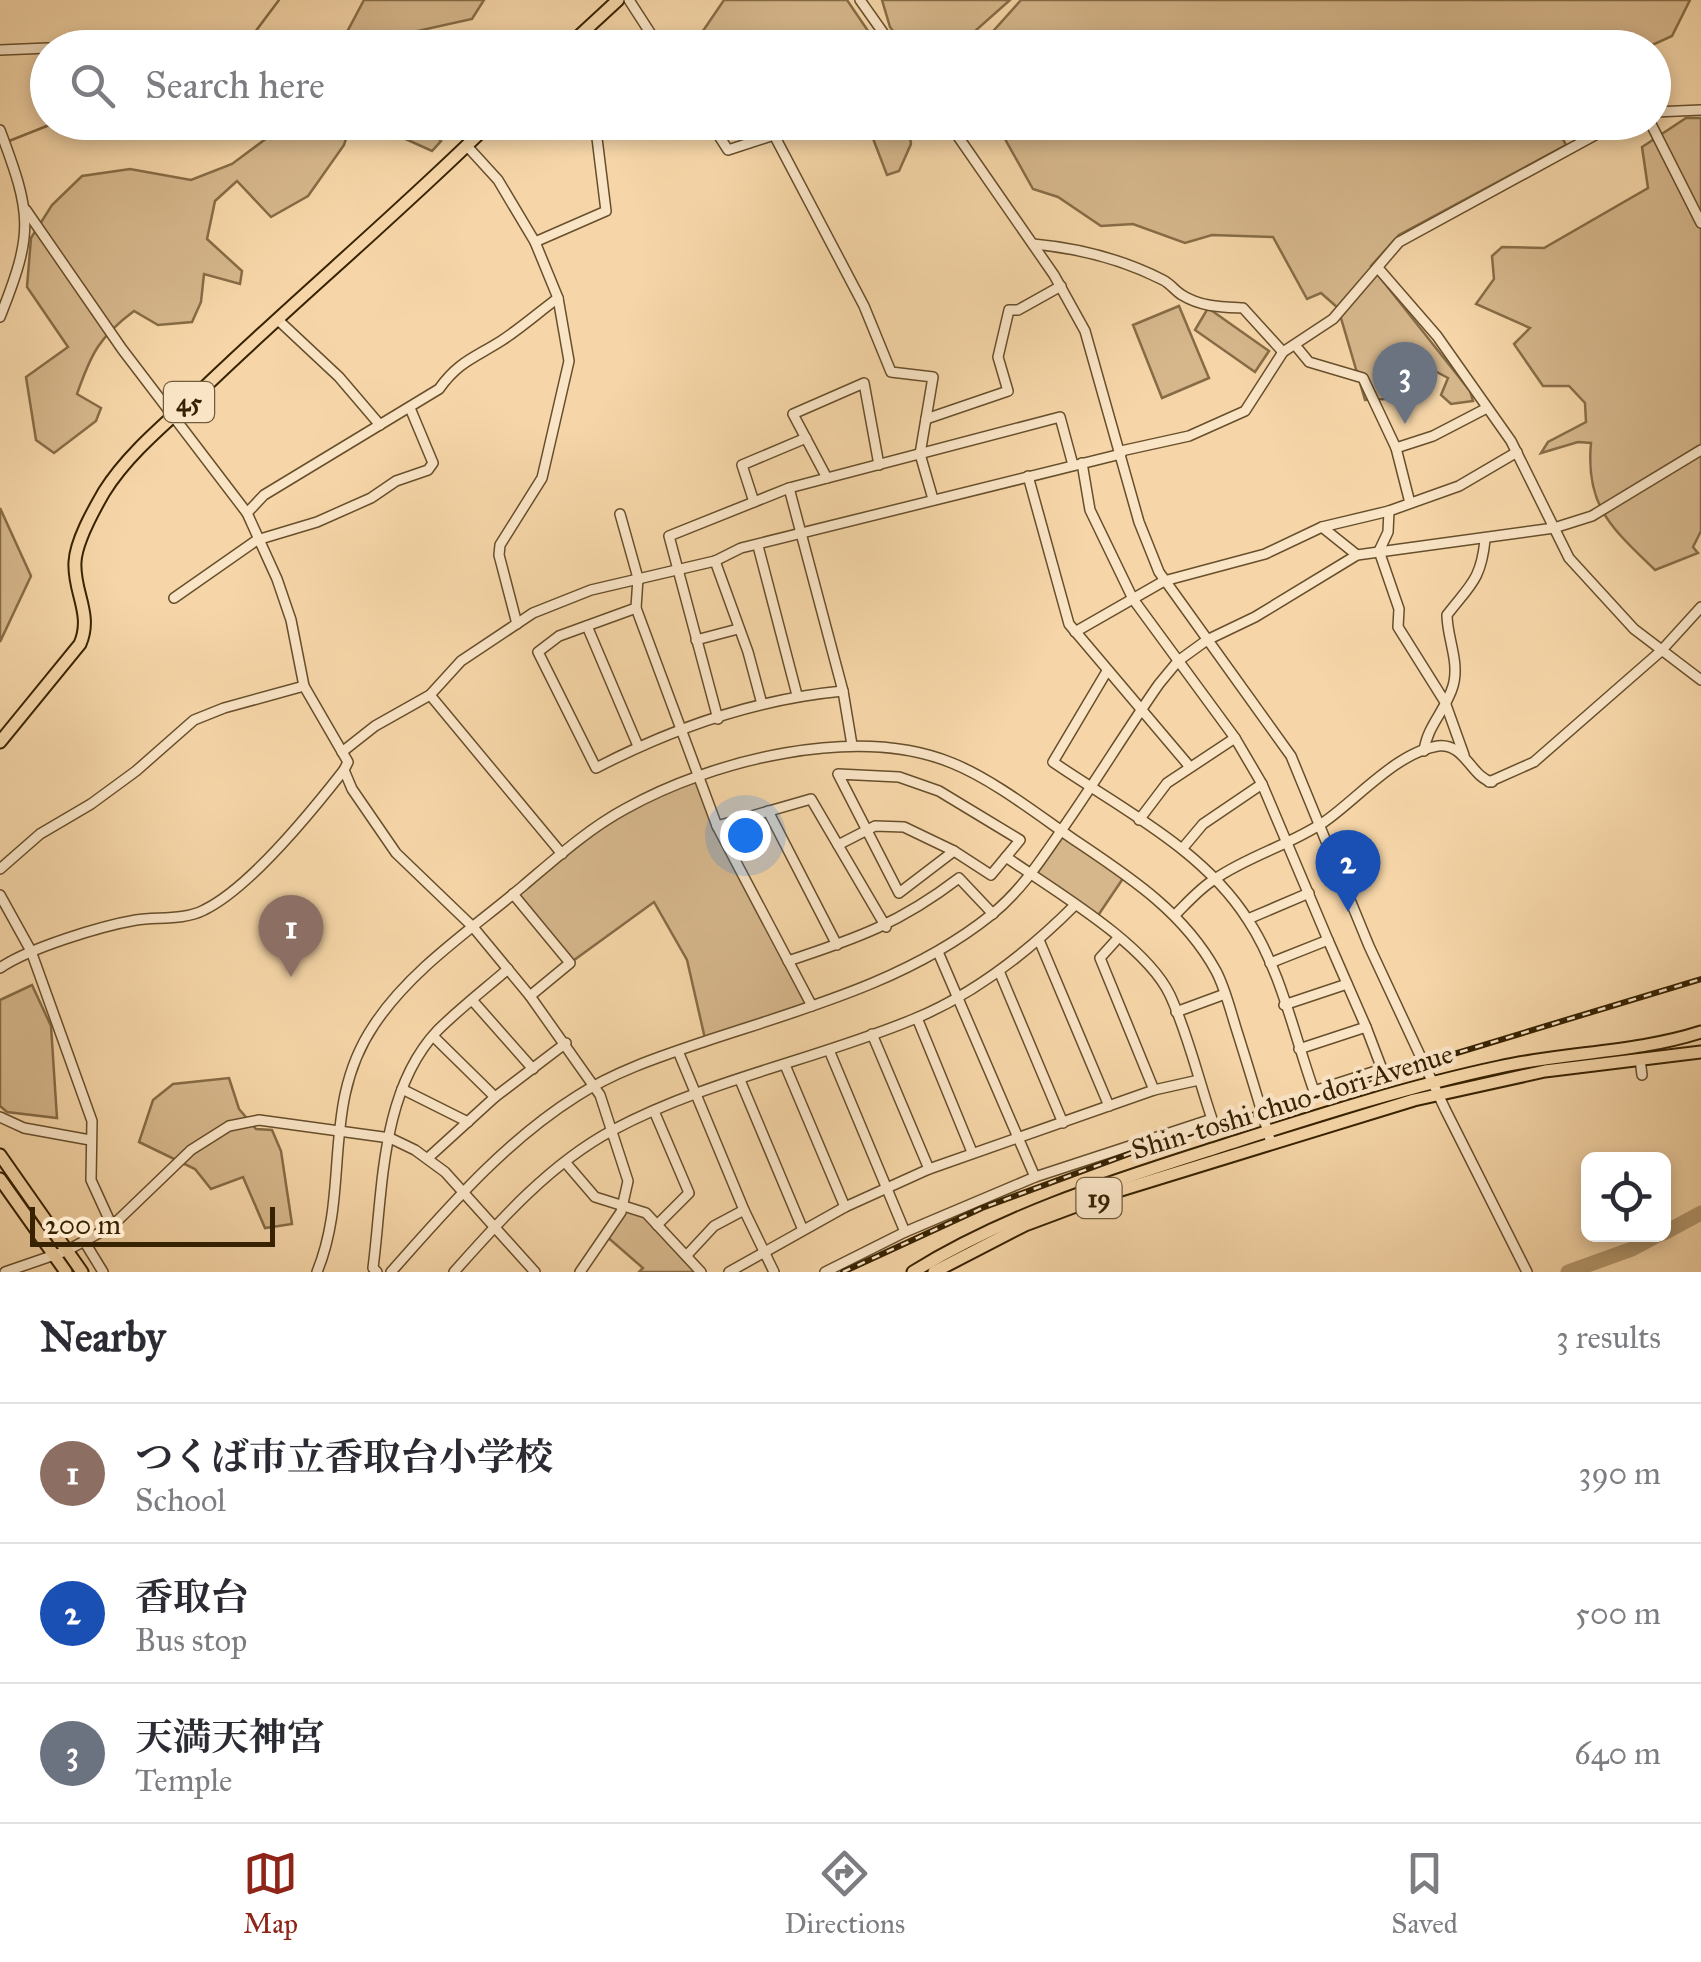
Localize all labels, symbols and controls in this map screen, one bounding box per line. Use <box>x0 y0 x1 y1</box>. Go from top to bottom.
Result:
search box <box>30 30 1671 140</box>
icon: search <box>65 58 120 113</box>
text: Search here <box>145 62 325 108</box>
pin: 3 <box>1372 342 1438 424</box>
road number: 45 <box>164 382 214 422</box>
your location <box>720 810 771 861</box>
pin: 2 <box>1316 830 1380 912</box>
pin: 1 <box>258 894 324 977</box>
street label: Shin-toshi chuo-dori Avenue <box>1127 1036 1457 1167</box>
map controls <box>1581 1152 1671 1242</box>
button: locate <box>1581 1152 1671 1242</box>
road number: 19 <box>1076 1178 1122 1218</box>
scale bar <box>30 1202 275 1246</box>
text: 200 m <box>45 1207 121 1242</box>
text: Nearby <box>40 1311 165 1363</box>
text: 3 results <box>1556 1318 1661 1357</box>
text: つくば市立香取台小学校 <box>135 1434 553 1480</box>
text: 1 <box>66 1454 79 1493</box>
text: 390 m <box>1579 1454 1661 1493</box>
text: School <box>135 1481 226 1520</box>
text: 香取台 <box>135 1574 249 1620</box>
text: 2 <box>65 1594 80 1633</box>
text: 500 m <box>1575 1594 1661 1633</box>
text: Bus stop <box>135 1621 247 1660</box>
text: 天満天神宮 <box>135 1714 325 1760</box>
text: 3 <box>66 1734 79 1773</box>
text: 640 m <box>1574 1734 1661 1773</box>
text: Temple <box>135 1761 232 1800</box>
tab: Map <box>243 1846 298 1941</box>
tab: Directions <box>784 1846 905 1941</box>
tab: Saved <box>1391 1846 1458 1941</box>

